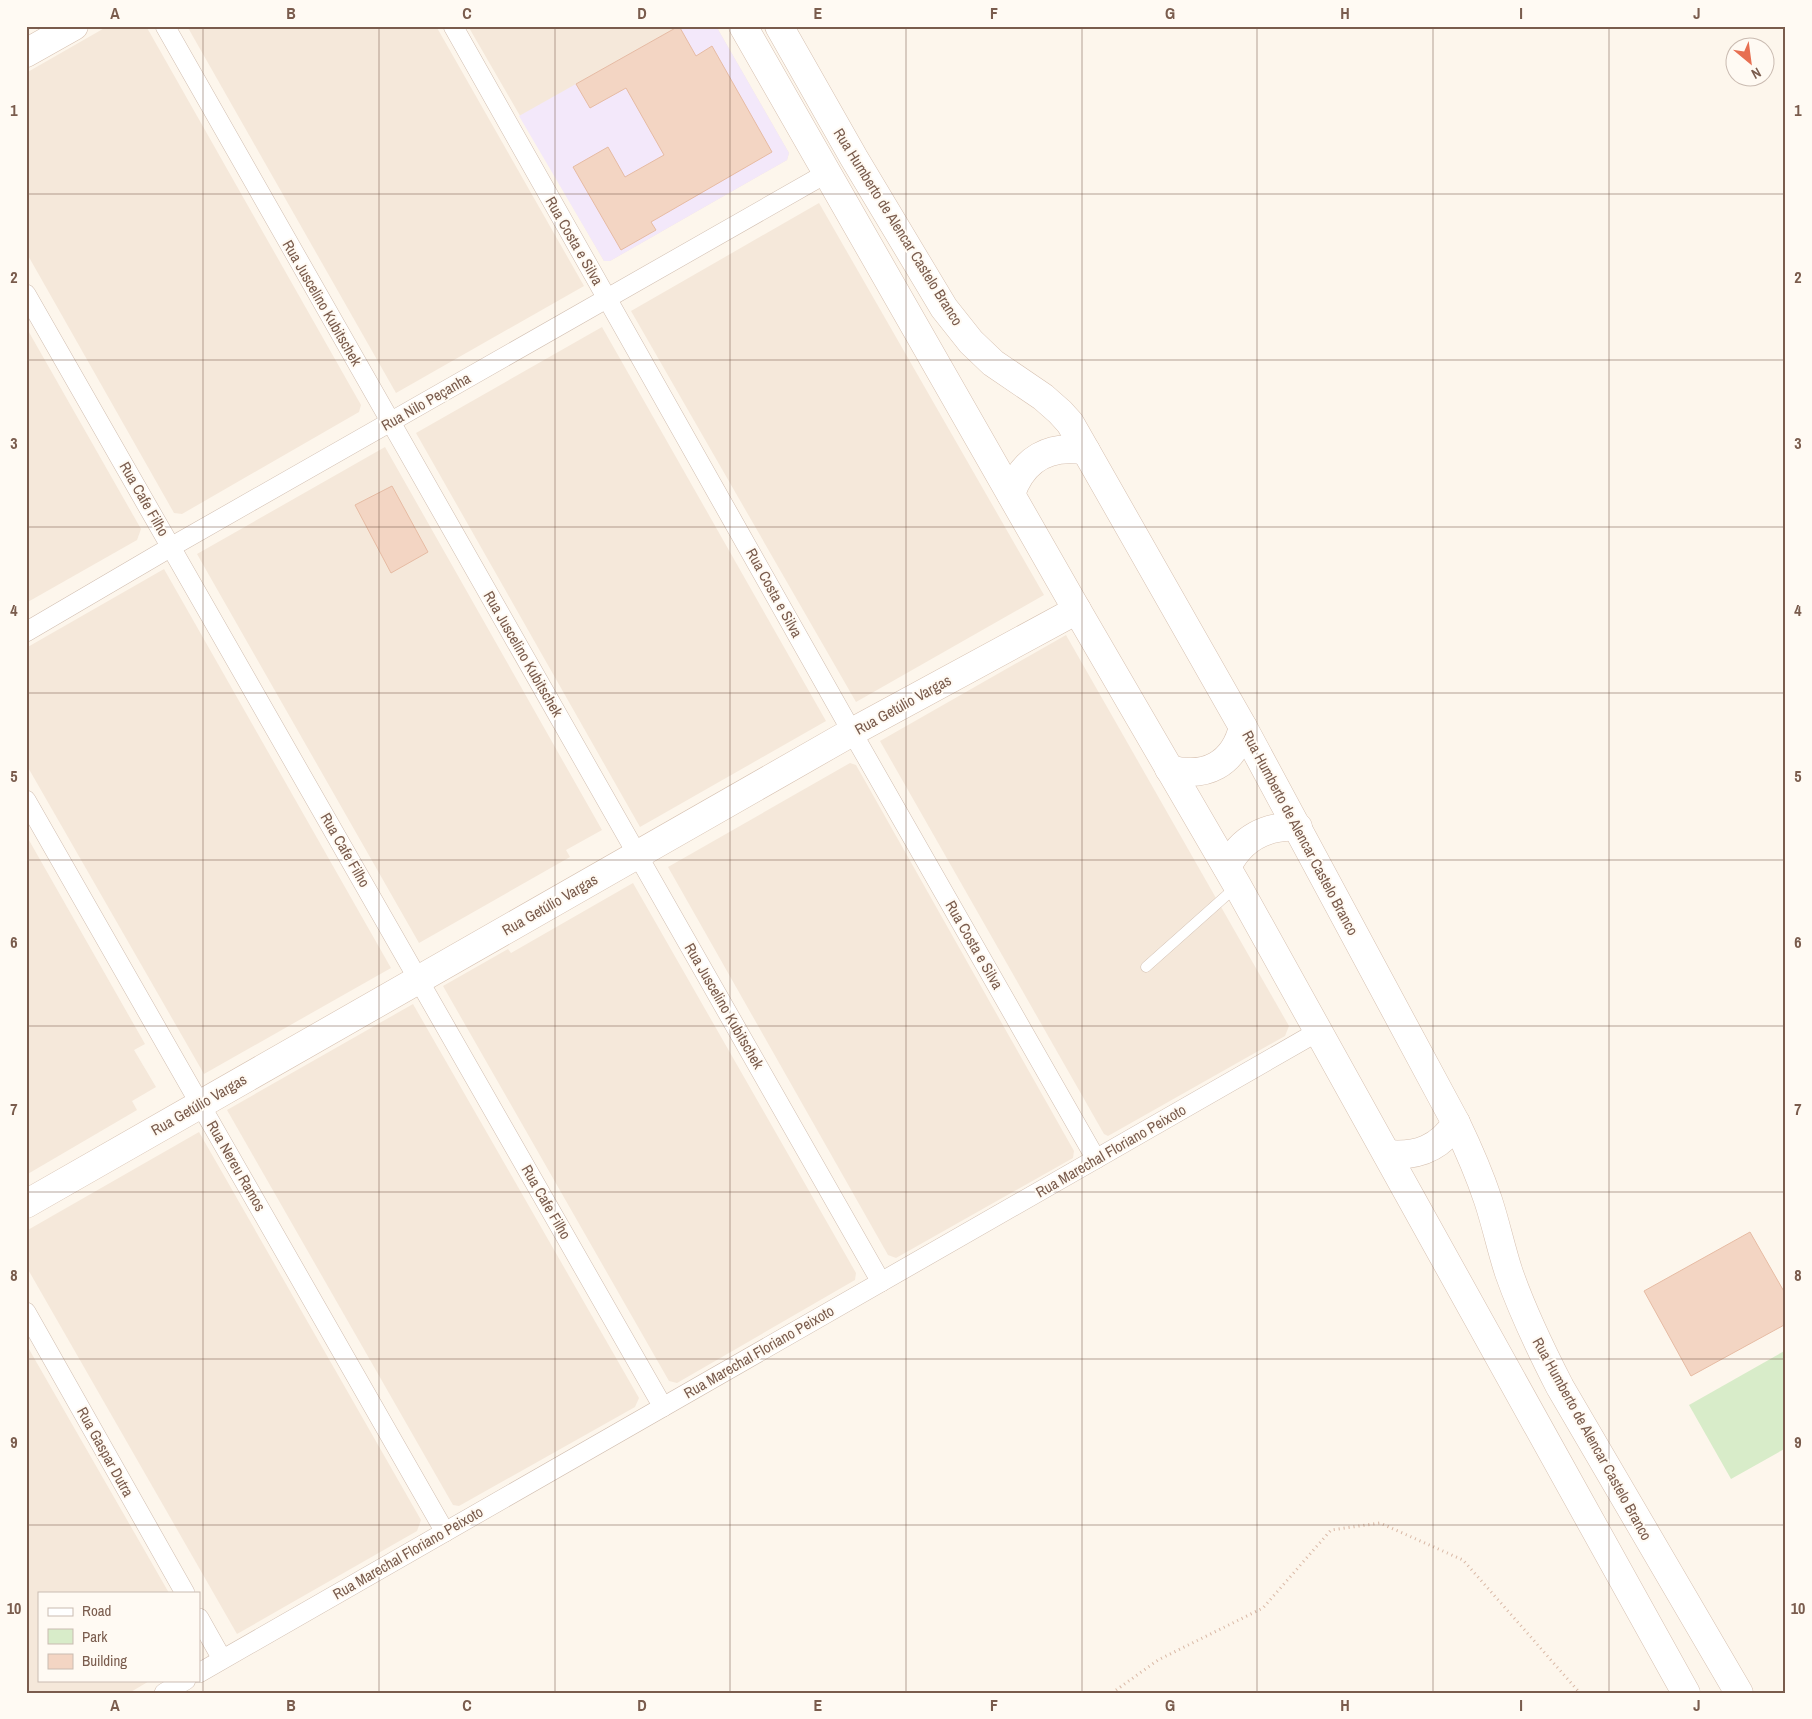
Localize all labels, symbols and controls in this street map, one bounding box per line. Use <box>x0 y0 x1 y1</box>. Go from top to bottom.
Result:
text: A <box>110 2 120 24</box>
text: B <box>286 2 296 24</box>
text: C <box>462 2 472 24</box>
text: D <box>637 2 647 24</box>
text: E <box>814 2 823 24</box>
text: F <box>990 2 998 24</box>
text: G <box>1165 2 1175 24</box>
text: H <box>1340 2 1350 24</box>
text: I <box>1519 2 1523 24</box>
text: J <box>1693 2 1701 24</box>
north arrow <box>1724 38 1774 88</box>
text: N <box>1748 63 1764 83</box>
text: 1 <box>10 99 18 121</box>
text: 1 <box>1794 99 1802 121</box>
street label: Rua Humberto de Alencar Castelo Branco <box>829 124 968 330</box>
street label: Rua Costa e Silva <box>541 193 608 289</box>
street label: Rua Juscelino Kubitschek <box>278 236 368 370</box>
text: 2 <box>10 266 18 288</box>
text: 2 <box>1794 266 1802 288</box>
street label: Rua Nilo Peçanha <box>377 367 474 436</box>
text: 3 <box>10 432 18 454</box>
text: 3 <box>1794 432 1802 454</box>
street label: Rua Cafe Filho <box>115 458 174 540</box>
street label: Rua Costa e Silva <box>741 544 808 641</box>
street label: Rua Juscelino Kubitschek <box>479 587 569 721</box>
text: 4 <box>10 599 18 621</box>
text: 4 <box>1794 599 1802 621</box>
street label: Rua Getúlio Vargas <box>851 669 955 740</box>
street label: Rua Humberto de Alencar Castelo Branco <box>1237 727 1364 939</box>
text: 5 <box>10 765 18 787</box>
text: 5 <box>1794 765 1802 787</box>
street label: Rua Cafe Filho <box>316 809 375 891</box>
street label: Rua Getúlio Vargas <box>498 869 601 940</box>
street label: Rua Costa e Silva <box>941 897 1008 993</box>
text: 6 <box>10 931 18 953</box>
text: 6 <box>1794 931 1802 953</box>
street label: Rua Juscelino Kubitschek <box>680 939 770 1073</box>
street label: Rua Getúlio Vargas <box>147 1069 250 1140</box>
text: 7 <box>10 1098 18 1120</box>
text: 7 <box>1794 1098 1802 1120</box>
street label: Rua Marechal Floriano Peixoto <box>1032 1099 1190 1202</box>
street label: Rua Nereu Ramos <box>202 1116 271 1215</box>
street label: Rua Cafe Filho <box>517 1161 576 1243</box>
text: 8 <box>10 1264 18 1286</box>
text: 8 <box>1794 1264 1802 1286</box>
street label: Rua Marechal Floriano Peixoto <box>680 1300 838 1403</box>
street label: Rua Humberto de Alencar Castelo Branco <box>1528 1334 1657 1544</box>
street label: Rua Gaspar Dutra <box>72 1403 139 1501</box>
text: 9 <box>10 1431 18 1453</box>
text: 9 <box>1794 1431 1802 1453</box>
street label: Rua Marechal Floriano Peixoto <box>329 1501 487 1604</box>
legend <box>38 1592 200 1682</box>
text: 10 <box>7 1597 21 1619</box>
text: 10 <box>1791 1597 1805 1619</box>
text: Road <box>82 1600 111 1621</box>
text: Park <box>82 1626 108 1647</box>
text: Building <box>82 1650 127 1671</box>
text: A <box>110 1694 120 1716</box>
text: B <box>286 1694 296 1716</box>
text: C <box>462 1694 472 1716</box>
text: D <box>637 1694 647 1716</box>
text: E <box>814 1694 823 1716</box>
text: F <box>990 1694 998 1716</box>
text: G <box>1165 1694 1175 1716</box>
text: H <box>1340 1694 1350 1716</box>
text: I <box>1519 1694 1523 1716</box>
text: J <box>1693 1694 1701 1716</box>

